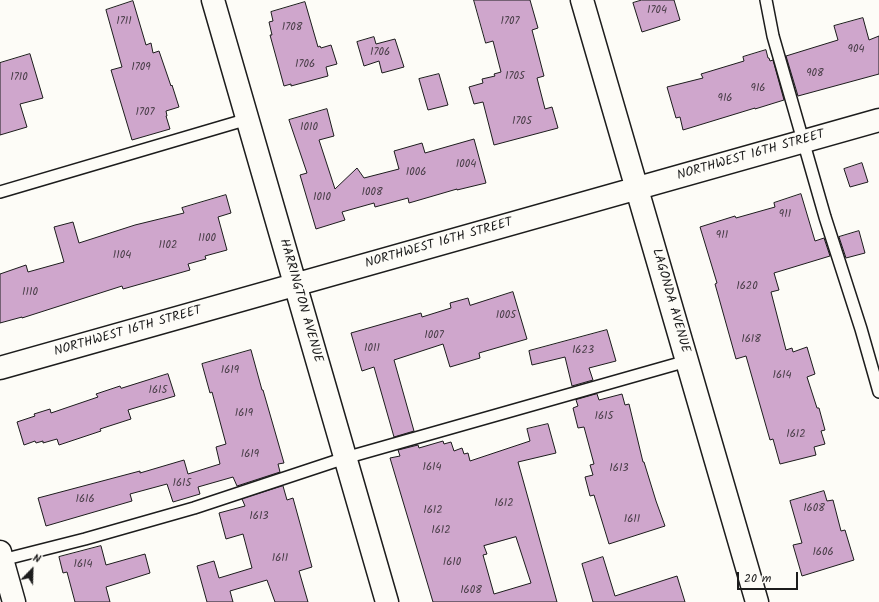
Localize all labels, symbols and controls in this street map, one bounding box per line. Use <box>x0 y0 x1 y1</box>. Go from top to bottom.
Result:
house number: 1704 <box>647 4 667 18</box>
house number: 1711 <box>116 15 132 29</box>
house number: 1707 <box>500 15 520 29</box>
house number: 1708 <box>282 21 302 35</box>
house number: 904 <box>848 43 864 57</box>
house number: 1706 <box>370 46 390 60</box>
house number: 1706 <box>295 58 315 72</box>
house number: 1709 <box>131 61 151 75</box>
house number: 908 <box>806 67 824 81</box>
house number: 1705 <box>505 70 525 84</box>
house number: 1710 <box>10 71 28 85</box>
house number: 916 <box>751 82 765 96</box>
house number: 916 <box>718 92 732 106</box>
house number: 1707 <box>135 106 155 120</box>
house number: 1705 <box>512 115 532 129</box>
house number: 1010 <box>300 121 318 135</box>
street label: NORTHWEST 16TH STREET <box>675 127 827 185</box>
house number: 1004 <box>456 158 476 172</box>
house number: 1006 <box>406 166 426 180</box>
house number: 1008 <box>361 186 383 200</box>
house number: 1010 <box>313 191 331 205</box>
house number: 911 <box>779 208 791 222</box>
street label: NORTHWEST 16TH STREET <box>363 215 515 273</box>
house number: 911 <box>716 229 728 243</box>
house number: 1100 <box>198 232 216 246</box>
street label: HARRINGTON AVENUE <box>275 237 325 365</box>
house number: 1102 <box>159 239 177 253</box>
street label: LAGONDA AVENUE <box>648 247 692 355</box>
house number: 1104 <box>113 249 131 263</box>
house number: 1620 <box>736 280 758 294</box>
house number: 1110 <box>22 286 38 300</box>
street label: NORTHWEST 16TH STREET <box>52 303 204 361</box>
house number: 1005 <box>496 309 516 323</box>
house number: 1007 <box>424 329 444 343</box>
house number: 1618 <box>741 333 761 347</box>
house number: 1011 <box>364 342 380 356</box>
house number: 1623 <box>572 344 594 358</box>
house number: 1619 <box>221 364 239 378</box>
house number: 1614 <box>772 369 792 383</box>
house number: 1615 <box>149 384 167 398</box>
house number: 1619 <box>235 407 253 421</box>
house number: 1615 <box>595 410 613 424</box>
house number: 1612 <box>786 428 806 442</box>
house number: 1619 <box>241 448 259 462</box>
house number: 1614 <box>422 461 442 475</box>
house number: 1613 <box>609 462 629 476</box>
house number: 1615 <box>173 477 191 491</box>
house number: 1616 <box>75 493 95 507</box>
house number: 1612 <box>494 497 514 511</box>
house number: 1608 <box>803 502 825 516</box>
house number: 1612 <box>423 504 443 518</box>
house number: 1613 <box>249 510 269 524</box>
house number: 1611 <box>624 513 640 527</box>
house number: 1612 <box>431 524 451 538</box>
house number: 1606 <box>812 546 834 560</box>
text: N <box>30 549 43 569</box>
north arrow <box>12 550 52 590</box>
house number: 1611 <box>272 552 288 566</box>
house number: 1610 <box>443 556 461 570</box>
house number: 1614 <box>73 558 93 572</box>
scale bar <box>739 564 800 590</box>
text: 20 m <box>744 569 771 588</box>
house number: 1608 <box>460 584 482 598</box>

